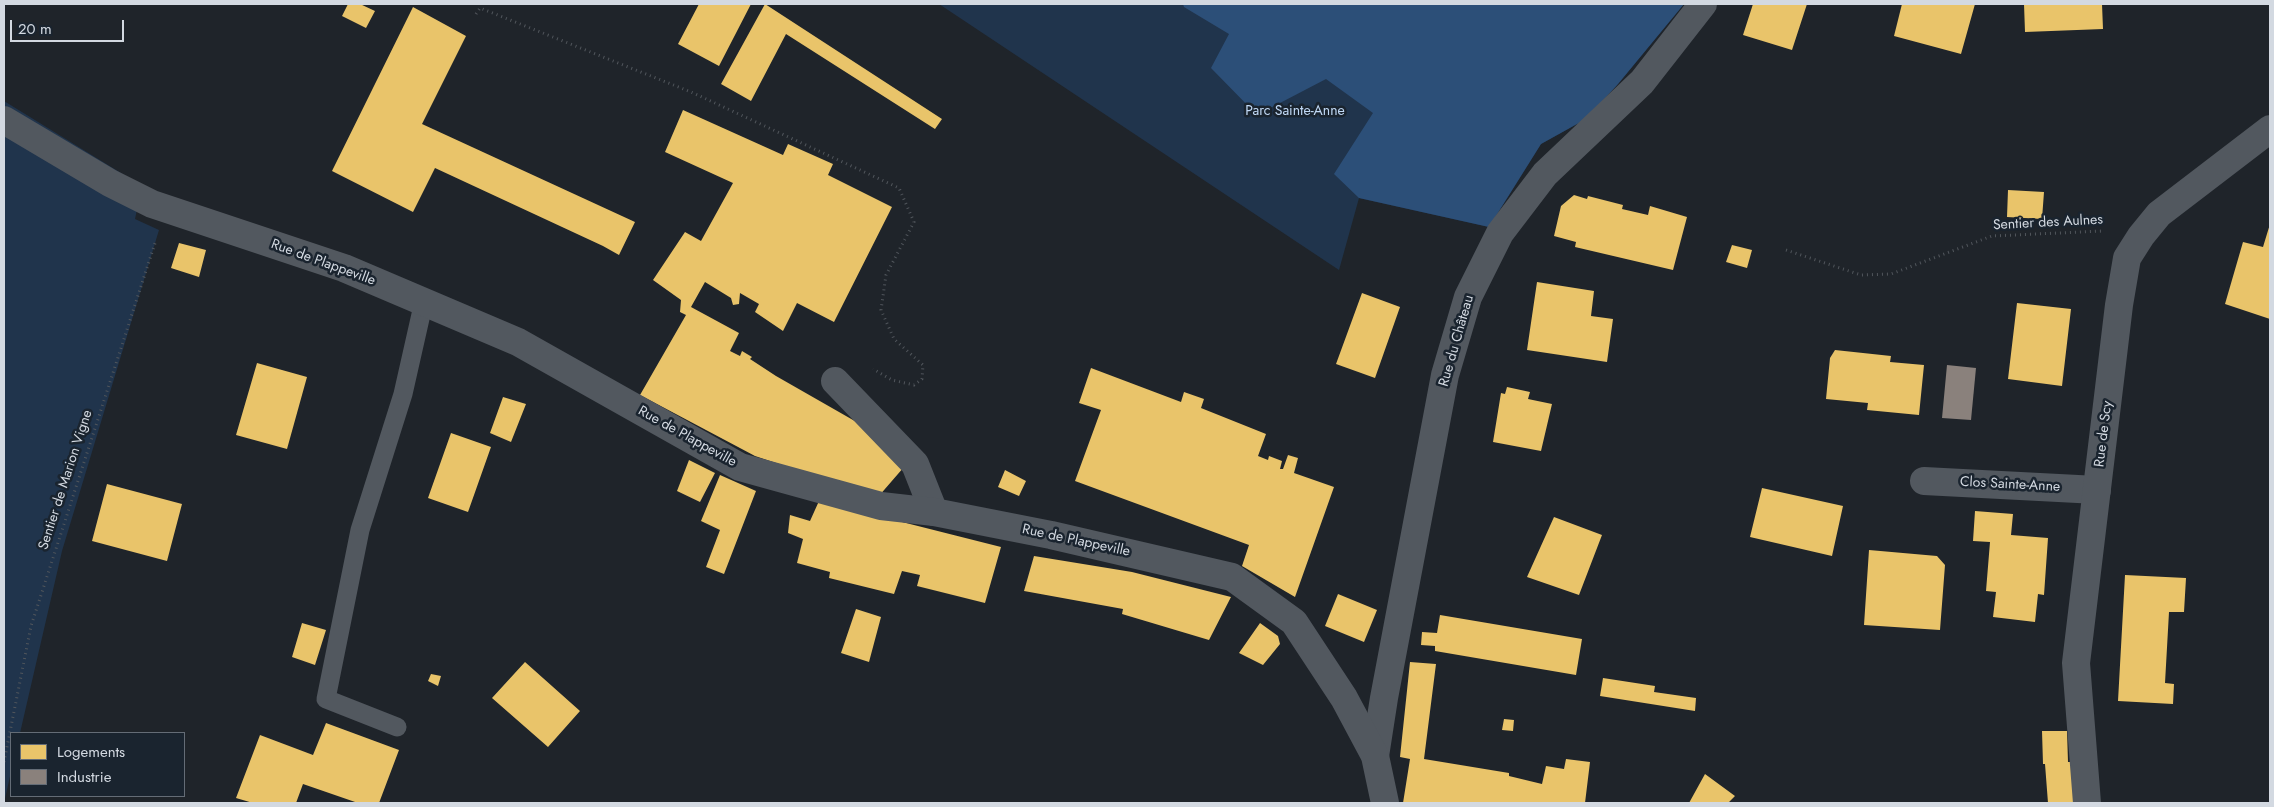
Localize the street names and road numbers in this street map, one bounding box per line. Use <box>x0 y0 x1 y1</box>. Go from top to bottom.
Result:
street label: Sentier des Aulnes <box>1993 212 2103 234</box>
street label: Rue de Plappeville <box>268 236 378 290</box>
street label: Rue du Château <box>1436 293 1478 389</box>
street label: Rue de Scy <box>2092 400 2116 468</box>
street label: Rue de Plappeville <box>635 403 739 471</box>
street label: Sentier de Marion Vigne <box>35 408 97 552</box>
street label: Clos Sainte-Anne <box>1959 474 2061 496</box>
street label: Rue de Plappeville <box>1020 521 1132 561</box>

